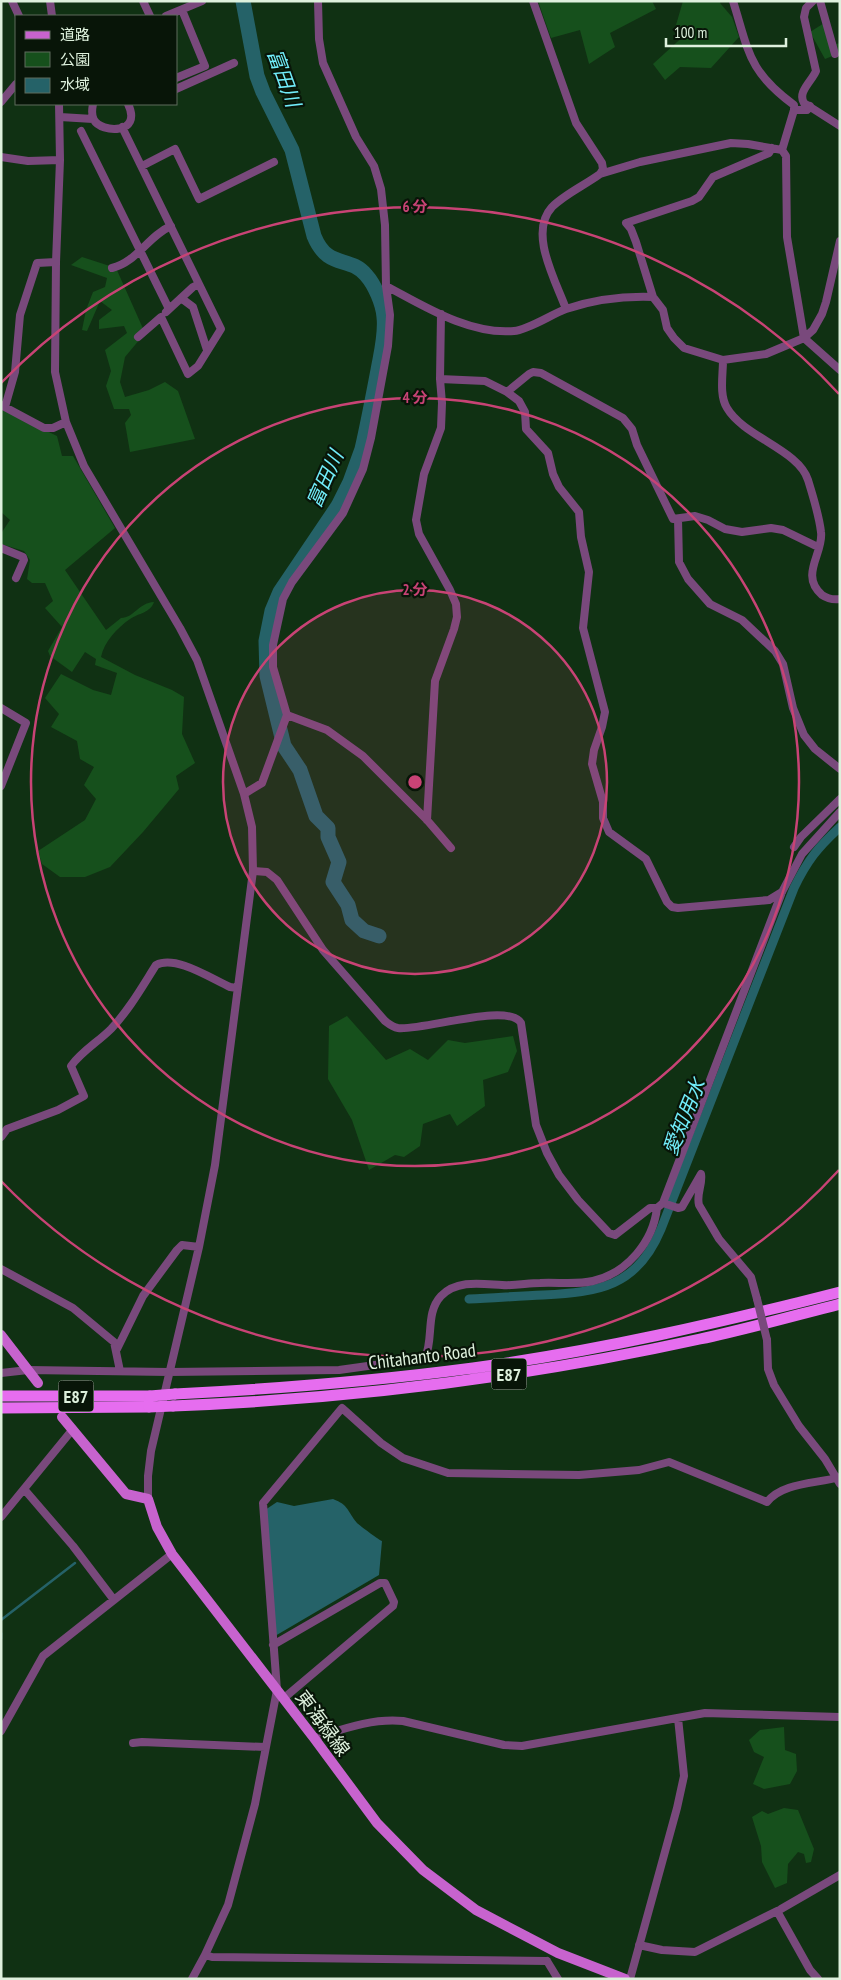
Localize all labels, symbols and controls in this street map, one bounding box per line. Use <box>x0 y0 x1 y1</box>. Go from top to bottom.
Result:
legend <box>15 15 178 105</box>
scale bar <box>666 15 786 47</box>
text: 100 m <box>674 23 707 42</box>
text: 道路 <box>60 25 90 44</box>
water label: 富田川 <box>262 45 307 113</box>
text: 公園 <box>60 50 90 69</box>
text: 水域 <box>60 75 90 94</box>
text: 6 分 <box>402 197 428 216</box>
text: 4 分 <box>402 388 428 407</box>
water label: 富田川 <box>301 444 350 512</box>
text: 2 分 <box>402 580 428 599</box>
centre of rings <box>406 773 424 791</box>
water label: 愛知用水 <box>657 1073 712 1159</box>
street label: Chitahanto Road <box>367 1338 477 1374</box>
road number: E87 <box>492 1358 526 1390</box>
road number: E87 <box>58 1380 94 1412</box>
street label: 東海緑線 <box>291 1685 355 1761</box>

